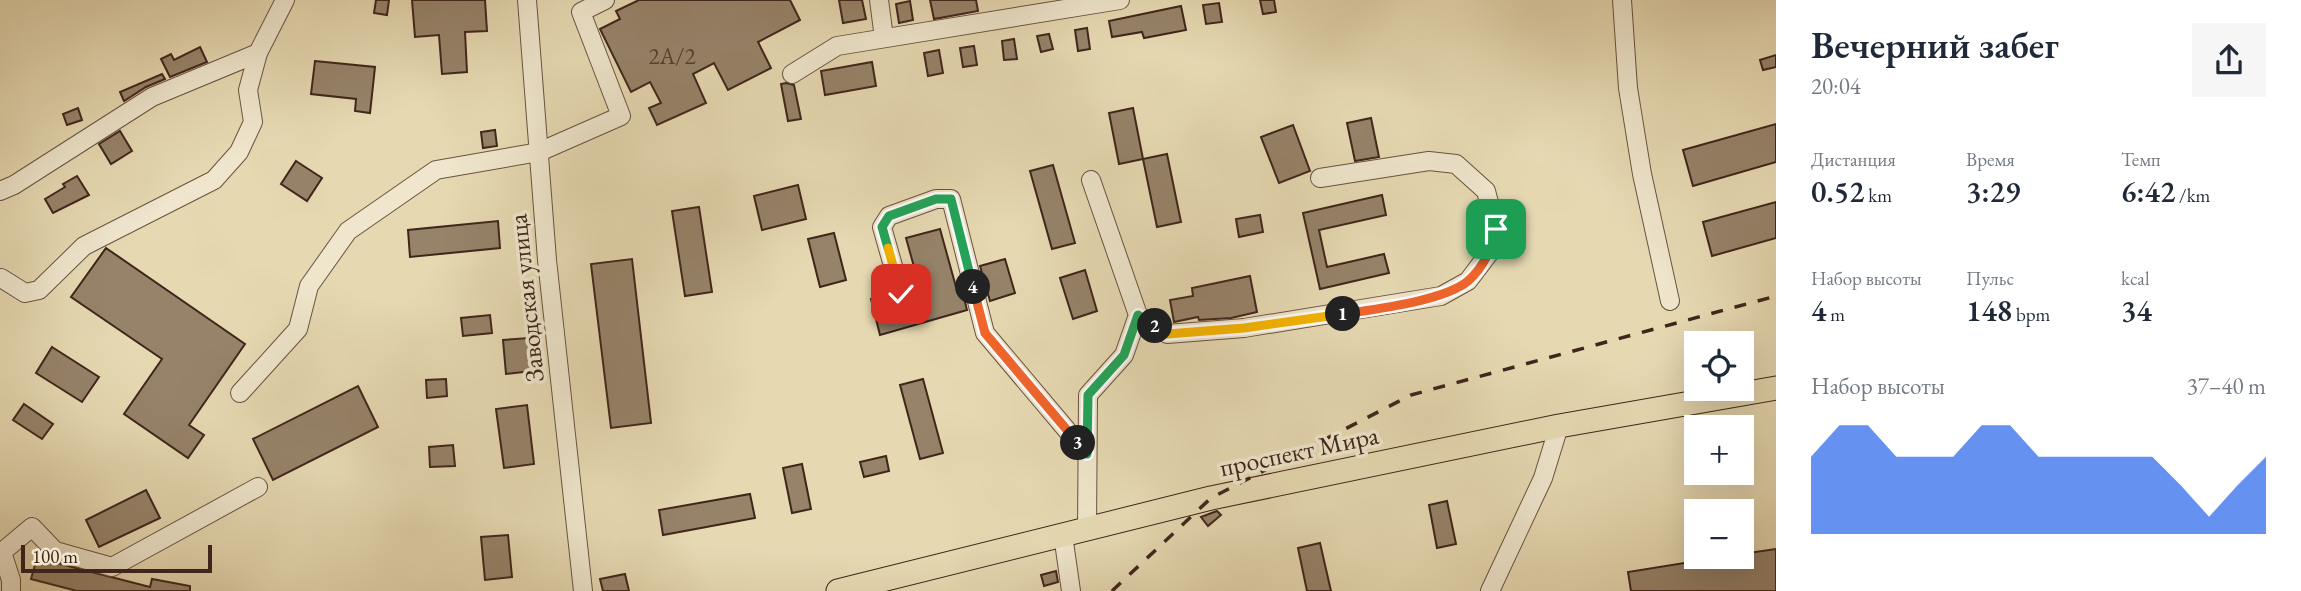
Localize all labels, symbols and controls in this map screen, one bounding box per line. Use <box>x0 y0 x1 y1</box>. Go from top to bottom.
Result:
text: Вечерний забег <box>1811 20 2059 69</box>
button: share <box>2192 23 2266 97</box>
house number: 2А/2 <box>648 41 696 71</box>
text: 20:04 <box>1811 71 1861 101</box>
text: Дистанция <box>1811 147 1896 172</box>
text: Время <box>1966 147 2015 172</box>
text: Темп <box>2121 147 2161 172</box>
text: 0.52 <box>1811 172 1864 211</box>
text: 3:29 <box>1966 172 2020 211</box>
text: 6:42 <box>2121 172 2175 211</box>
text: km <box>1864 183 1892 208</box>
text: /km <box>2175 183 2210 208</box>
pin <box>1466 199 1526 259</box>
icon: arrive <box>1477 210 1515 248</box>
street label: Заводская улица <box>500 212 552 384</box>
pin <box>871 264 931 324</box>
text: Набор высоты <box>1811 266 1922 291</box>
text: Пульс <box>1966 266 2014 291</box>
text: kcal <box>2121 266 2150 291</box>
pin: 4 <box>956 270 990 304</box>
text: 4 <box>967 274 978 299</box>
icon: check <box>882 275 920 313</box>
text: 4 <box>1811 291 1826 330</box>
text: 148 <box>1966 291 2012 330</box>
text: 34 <box>2121 291 2152 330</box>
pin: 1 <box>1326 296 1360 332</box>
text: 1 <box>1337 301 1348 326</box>
text: m <box>1826 302 1845 327</box>
text: bpm <box>2012 302 2050 327</box>
pin: 2 <box>1138 308 1172 344</box>
text: 2 <box>1149 313 1160 338</box>
map controls <box>1684 331 1754 569</box>
button: locate <box>1684 331 1754 401</box>
text: Набор высоты <box>1811 371 1945 401</box>
text: 37–40 m <box>2187 371 2266 401</box>
button: + <box>1684 415 1754 485</box>
street label: проспект Мира <box>1216 417 1382 484</box>
pin: 3 <box>1060 426 1096 460</box>
text: 3 <box>1072 430 1083 455</box>
button: − <box>1684 499 1754 569</box>
scale bar <box>21 542 212 574</box>
text: 100 m <box>32 544 78 569</box>

